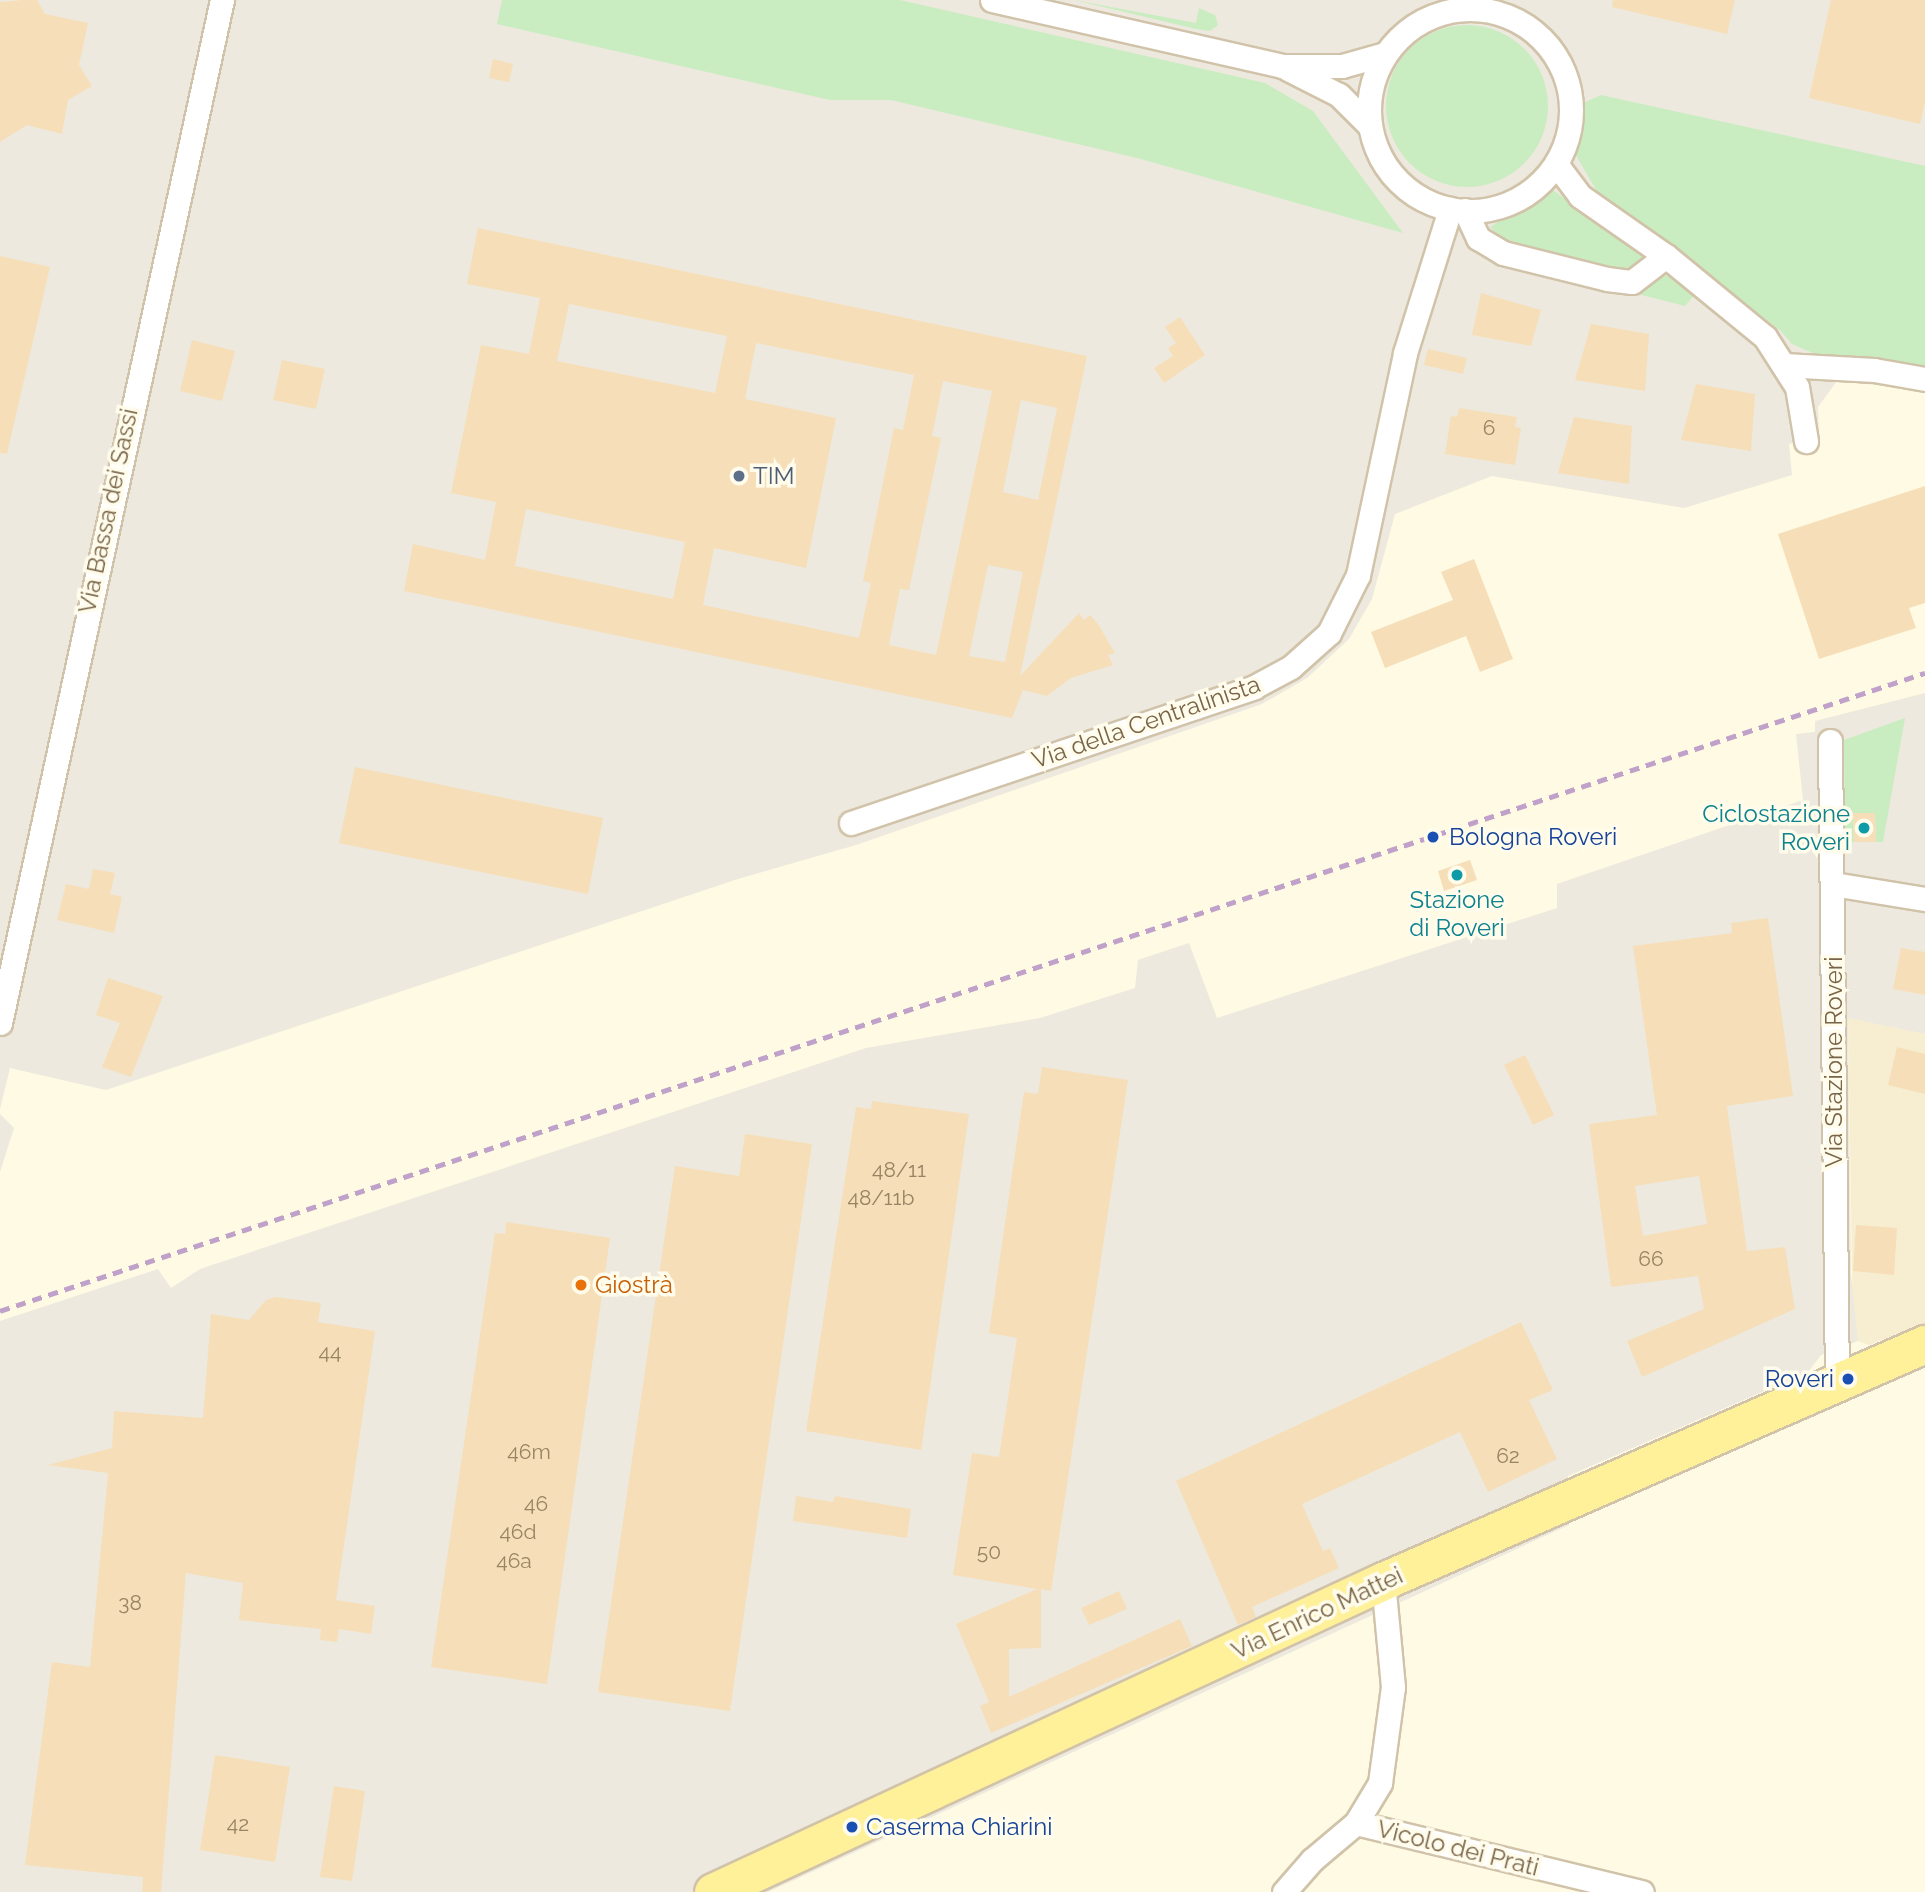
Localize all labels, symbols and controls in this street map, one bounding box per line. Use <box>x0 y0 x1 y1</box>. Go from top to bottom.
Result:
street label: Via Bassa dei Sassi <box>72 406 144 616</box>
house number: 6 <box>1483 415 1495 441</box>
place label: TIM <box>753 462 795 490</box>
marker: TIM <box>731 468 747 484</box>
street label: Via della Centralinista <box>1028 669 1264 775</box>
place label: Ciclostazione Roveri <box>1702 800 1850 856</box>
marker: Ciclostazione Roveri <box>1856 820 1872 836</box>
place label: Bologna Roveri <box>1449 823 1617 851</box>
marker: Bologna Roveri <box>1423 827 1443 847</box>
marker: Stazione di Roveri <box>1449 867 1465 883</box>
place label: Stazione di Roveri <box>1409 886 1505 942</box>
street label: Via Stazione Roveri <box>1820 957 1848 1167</box>
house number: 48/11 <box>872 1157 926 1183</box>
house number: 48/11b <box>847 1185 915 1211</box>
house number: 66 <box>1638 1246 1664 1272</box>
place label: Giostrà <box>595 1271 673 1299</box>
marker: Giostrà <box>573 1277 589 1293</box>
house number: 44 <box>319 1339 341 1365</box>
place label: Roveri <box>1765 1365 1834 1393</box>
marker: Roveri <box>1840 1371 1856 1387</box>
house number: 46m <box>507 1439 551 1465</box>
house number: 62 <box>1496 1443 1520 1469</box>
house number: 46 <box>524 1491 548 1517</box>
house number: 46d <box>499 1519 537 1545</box>
house number: 50 <box>977 1539 1001 1565</box>
house number: 46a <box>496 1548 532 1574</box>
street label: Via Enrico Mattei <box>1227 1561 1407 1665</box>
house number: 38 <box>118 1590 142 1616</box>
house number: 42 <box>227 1811 249 1837</box>
place label: Caserma Chiarini <box>866 1813 1053 1841</box>
street label: Vicolo dei Prati <box>1374 1814 1542 1882</box>
marker: Caserma Chiarini <box>844 1819 860 1835</box>

